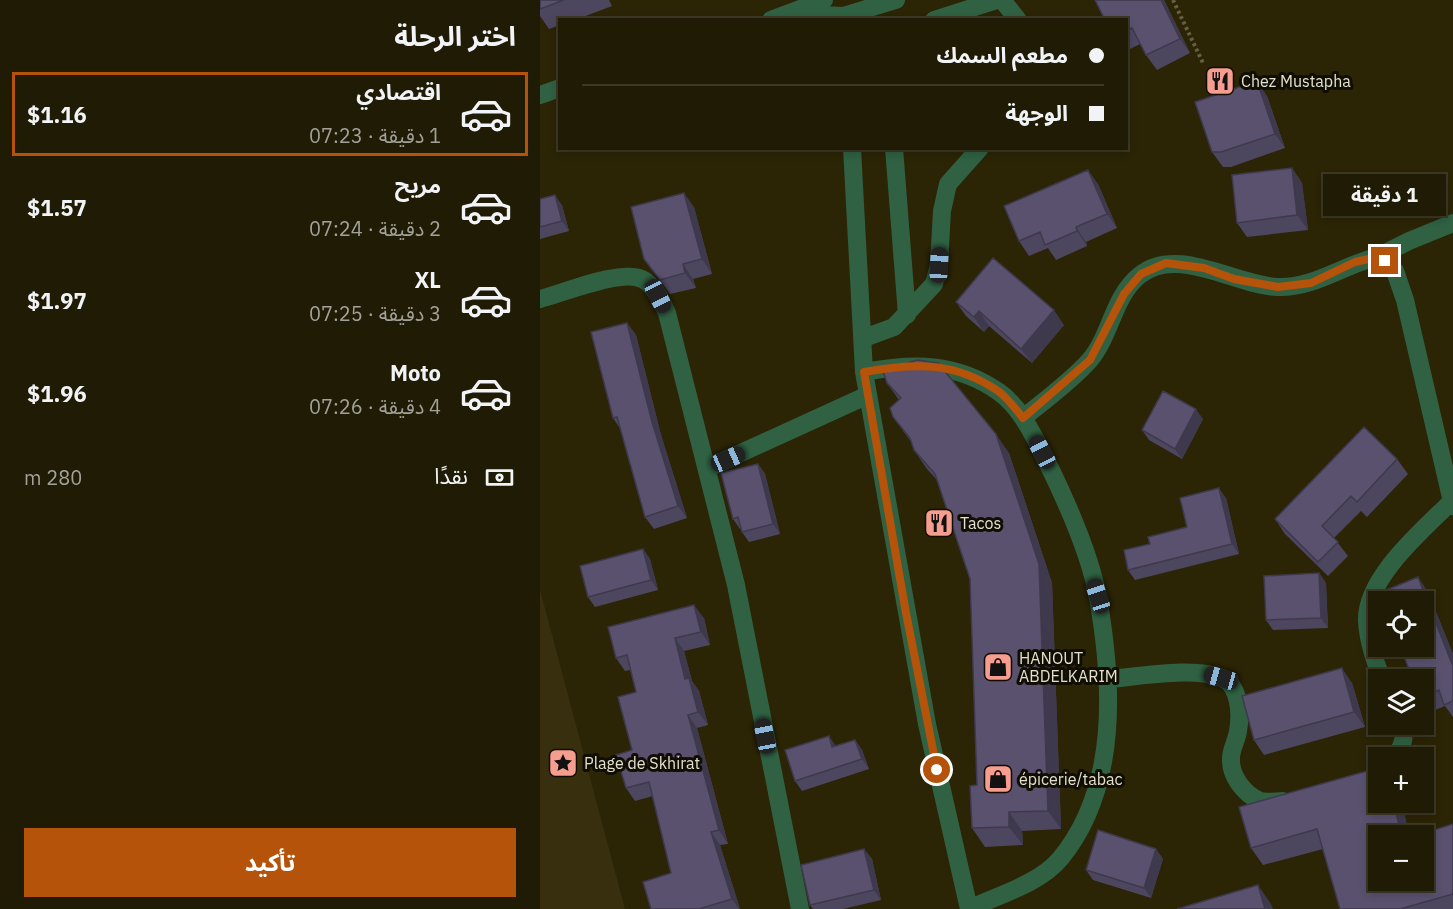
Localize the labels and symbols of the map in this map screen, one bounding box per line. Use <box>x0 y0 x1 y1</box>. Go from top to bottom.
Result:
restaurant icon: Chez Mustapha <box>1204 65 1236 97</box>
place label: Chez Mustapha <box>1241 71 1351 91</box>
callout: 1 دقيقة <box>1324 174 1446 216</box>
car <box>929 247 949 283</box>
route end <box>1371 247 1398 274</box>
car <box>642 276 674 316</box>
car <box>1026 432 1058 472</box>
car <box>708 443 748 475</box>
restaurant icon: Tacos <box>923 507 955 539</box>
place label: Tacos <box>960 513 1001 533</box>
car <box>1084 576 1112 616</box>
place label: HANOUT ABDELKARIM <box>1019 648 1118 686</box>
shop icon: HANOUT ABDELKARIM <box>982 651 1014 683</box>
car <box>1201 664 1241 692</box>
car <box>753 717 777 755</box>
place icon: Plage de Skhirat <box>547 747 579 779</box>
place label: Plage de Skhirat <box>584 753 700 773</box>
route start <box>923 756 950 783</box>
shop icon: épicerie/tabac <box>982 763 1014 795</box>
place label: épicerie/tabac <box>1019 769 1123 789</box>

